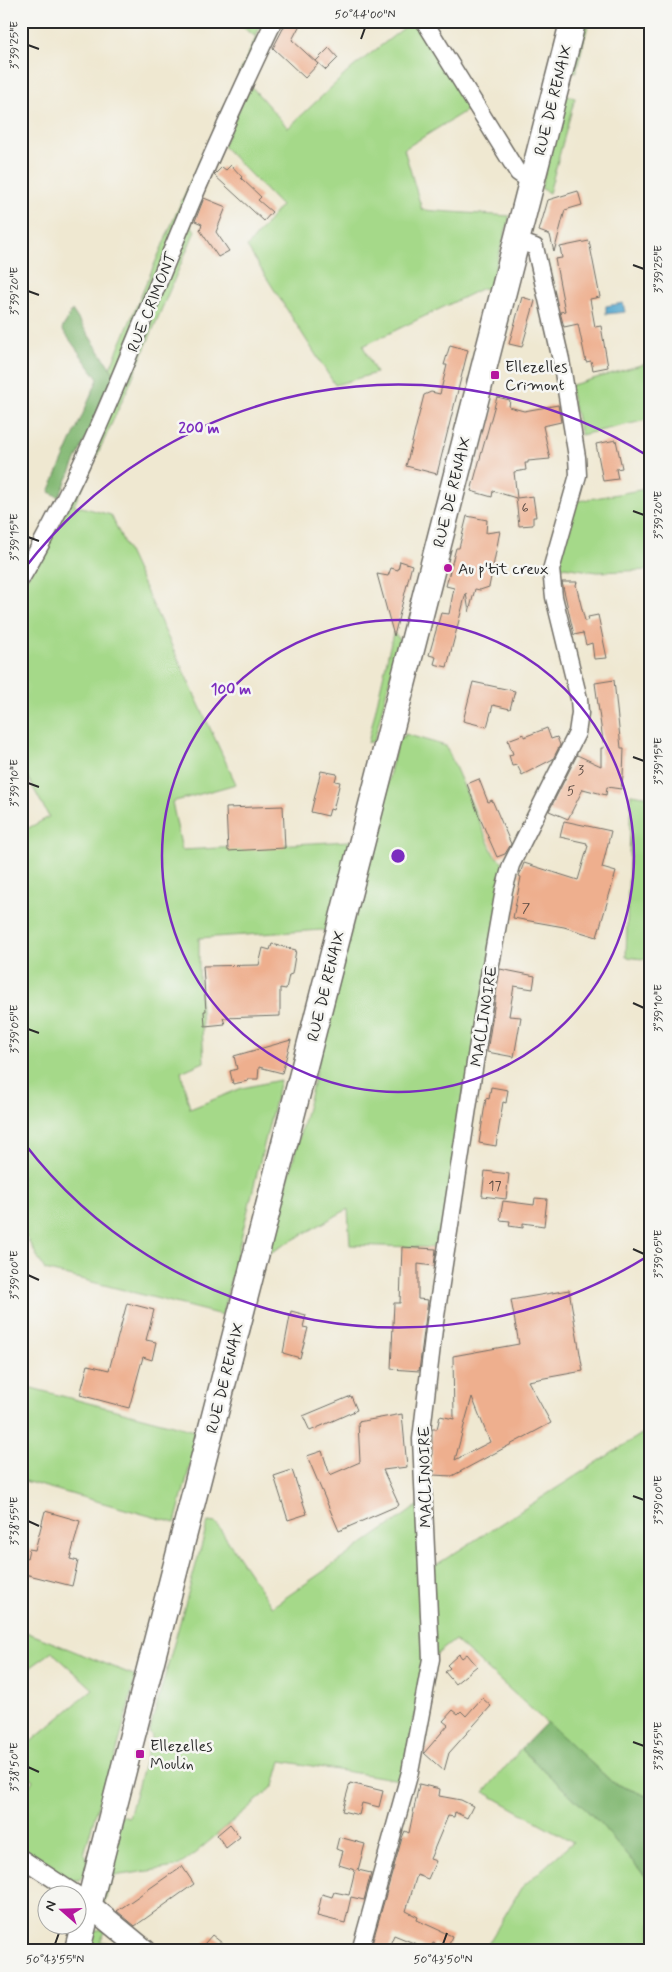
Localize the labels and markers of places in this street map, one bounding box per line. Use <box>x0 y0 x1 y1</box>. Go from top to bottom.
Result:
place label: Ellezelles Crimont <box>505 357 568 396</box>
marker: Ellezelles Crimont <box>489 369 501 381</box>
place label: Au p'tit creux <box>458 559 549 580</box>
marker: Au p'tit creux <box>442 562 454 574</box>
centre of rings <box>389 847 407 865</box>
place label: Ellezelles Moulin <box>150 1736 213 1775</box>
marker: Ellezelles Moulin <box>134 1748 146 1760</box>

